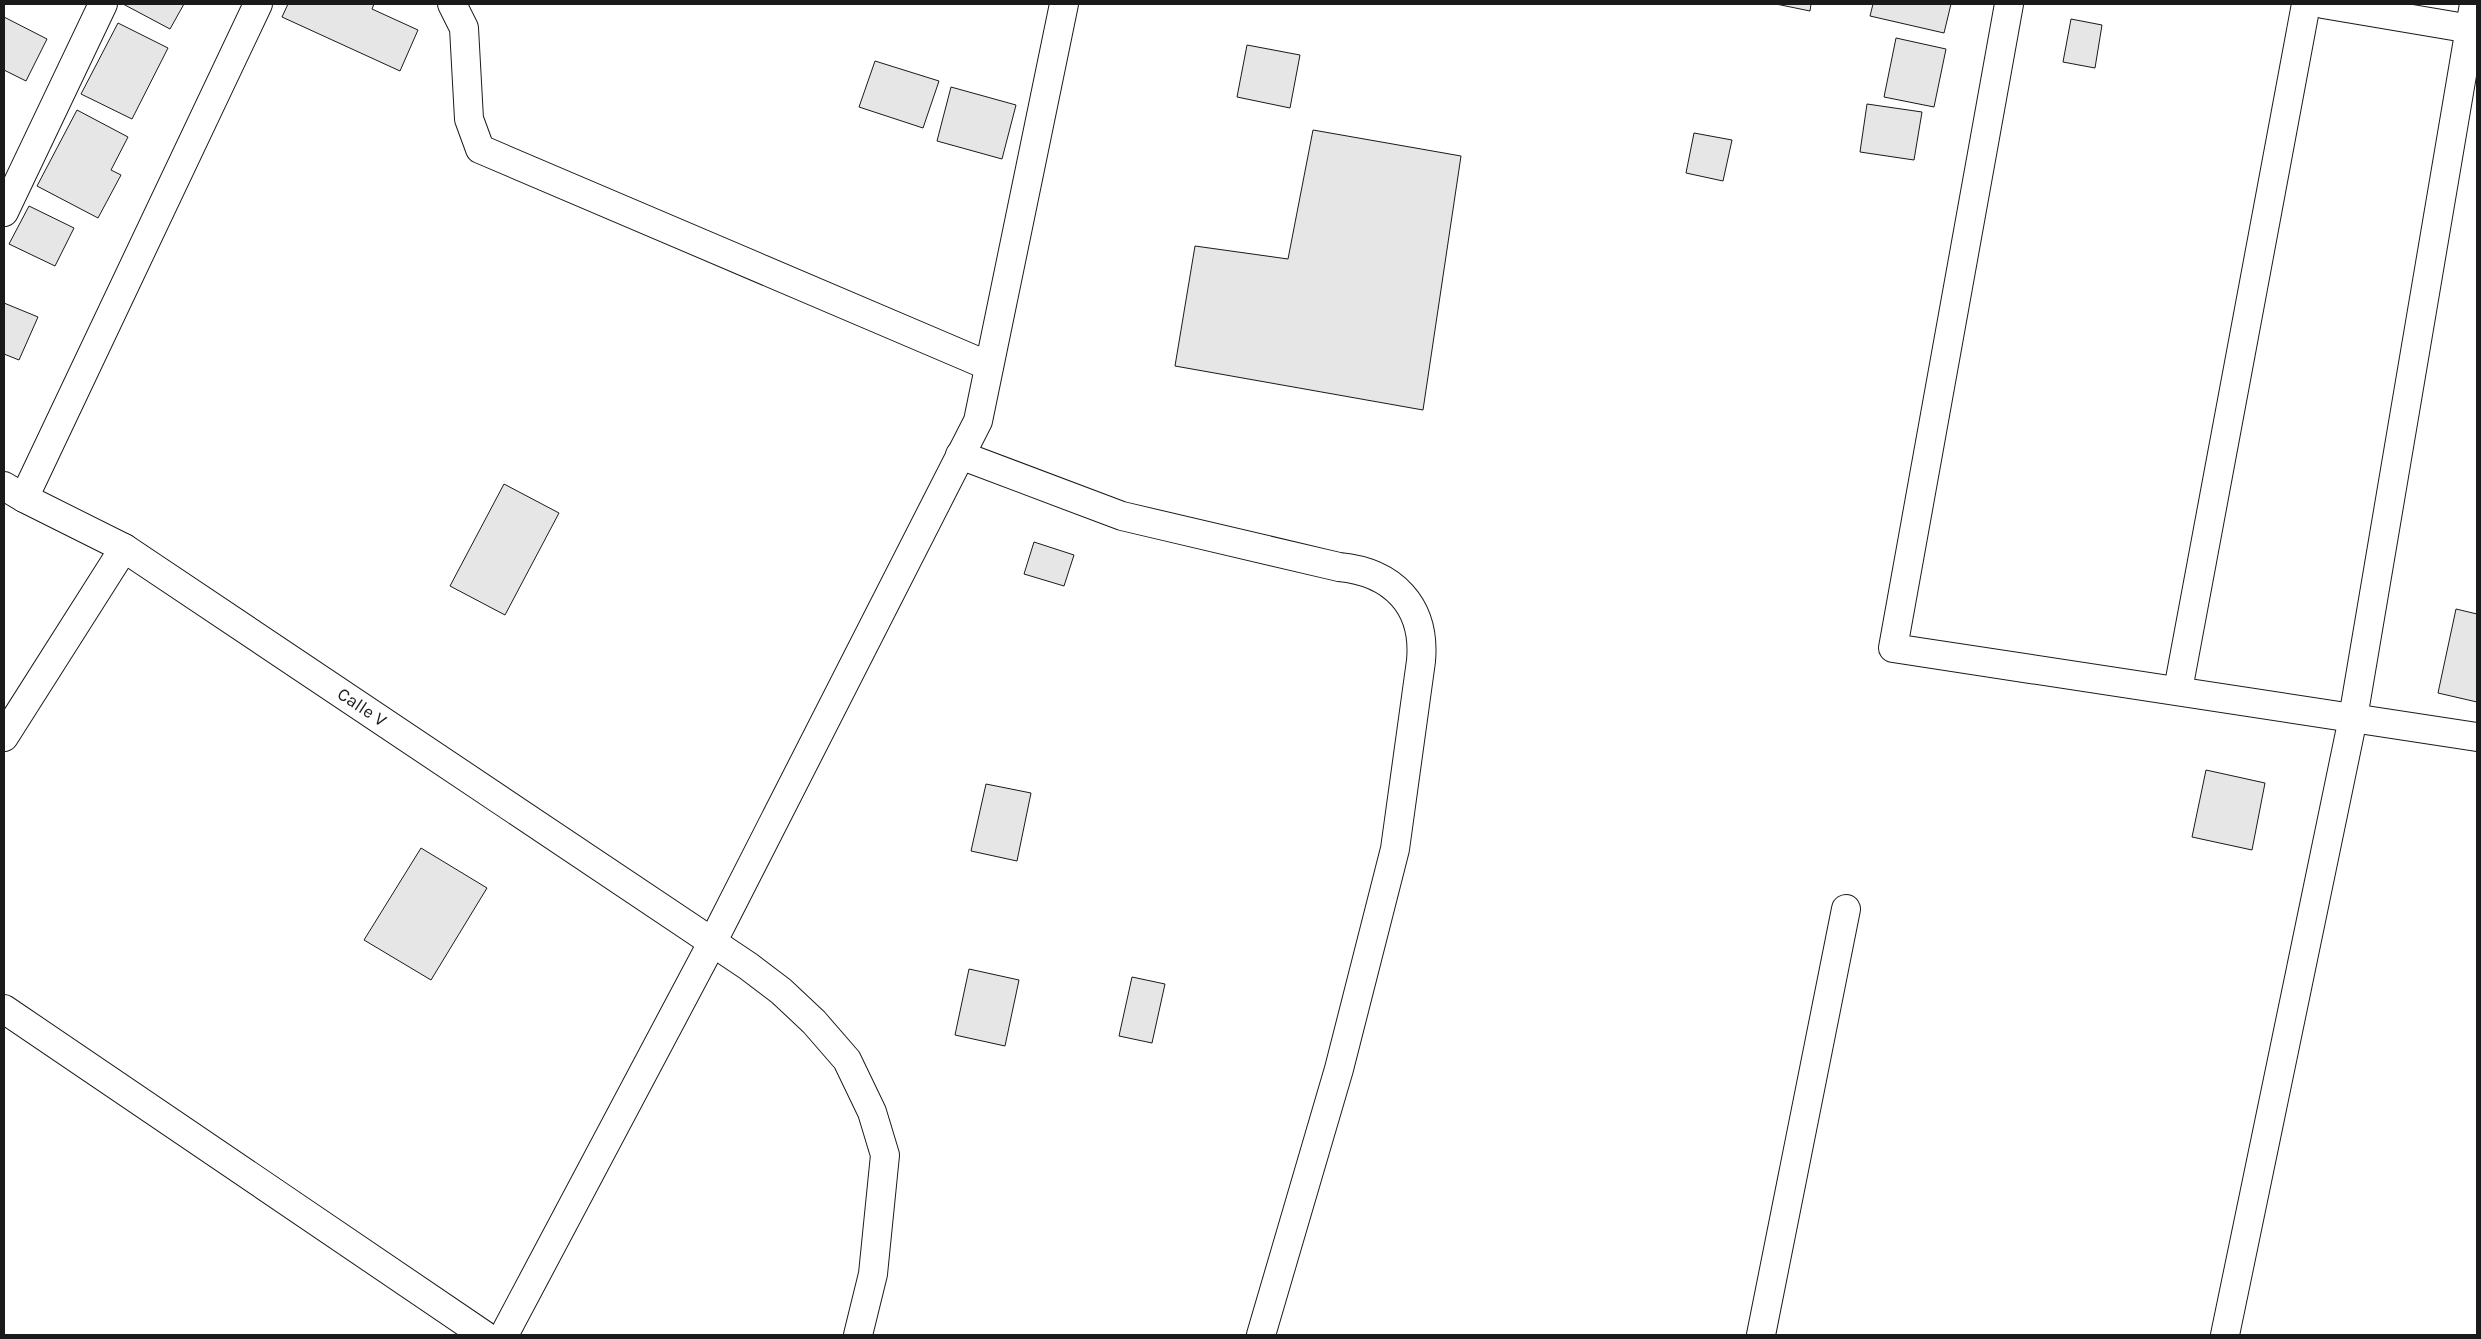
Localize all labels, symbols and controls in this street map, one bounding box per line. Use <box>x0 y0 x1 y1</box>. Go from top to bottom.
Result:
street label: Calle V <box>333 683 391 731</box>

